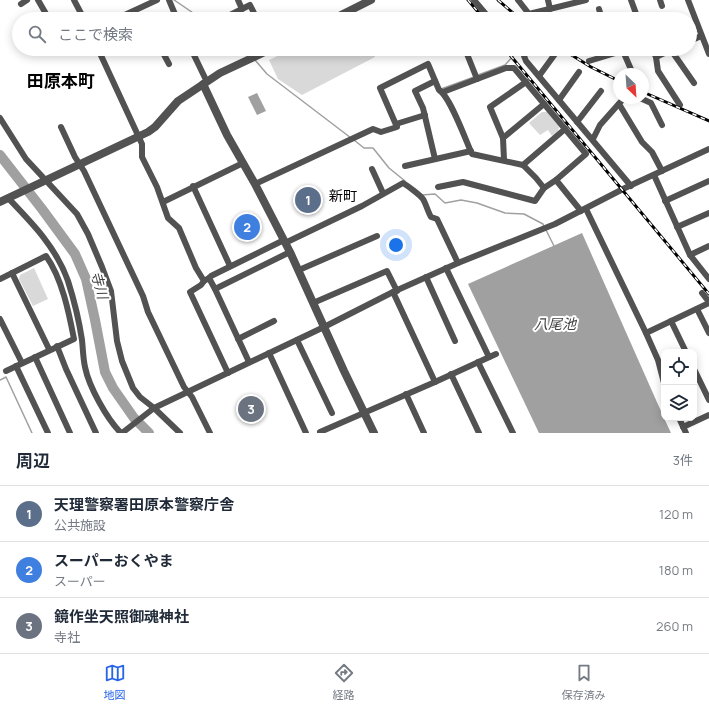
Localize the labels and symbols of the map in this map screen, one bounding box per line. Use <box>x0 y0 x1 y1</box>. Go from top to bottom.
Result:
north arrow <box>613 68 649 104</box>
district label: 田原本町 <box>27 69 95 92</box>
pin: 1 <box>295 185 321 215</box>
district label: 新町 <box>329 186 357 205</box>
pin: 2 <box>234 212 260 242</box>
your location <box>386 235 406 255</box>
water label: 寺川 <box>87 269 113 303</box>
water label: 八尾池 <box>534 314 578 333</box>
pin: 3 <box>238 394 264 424</box>

